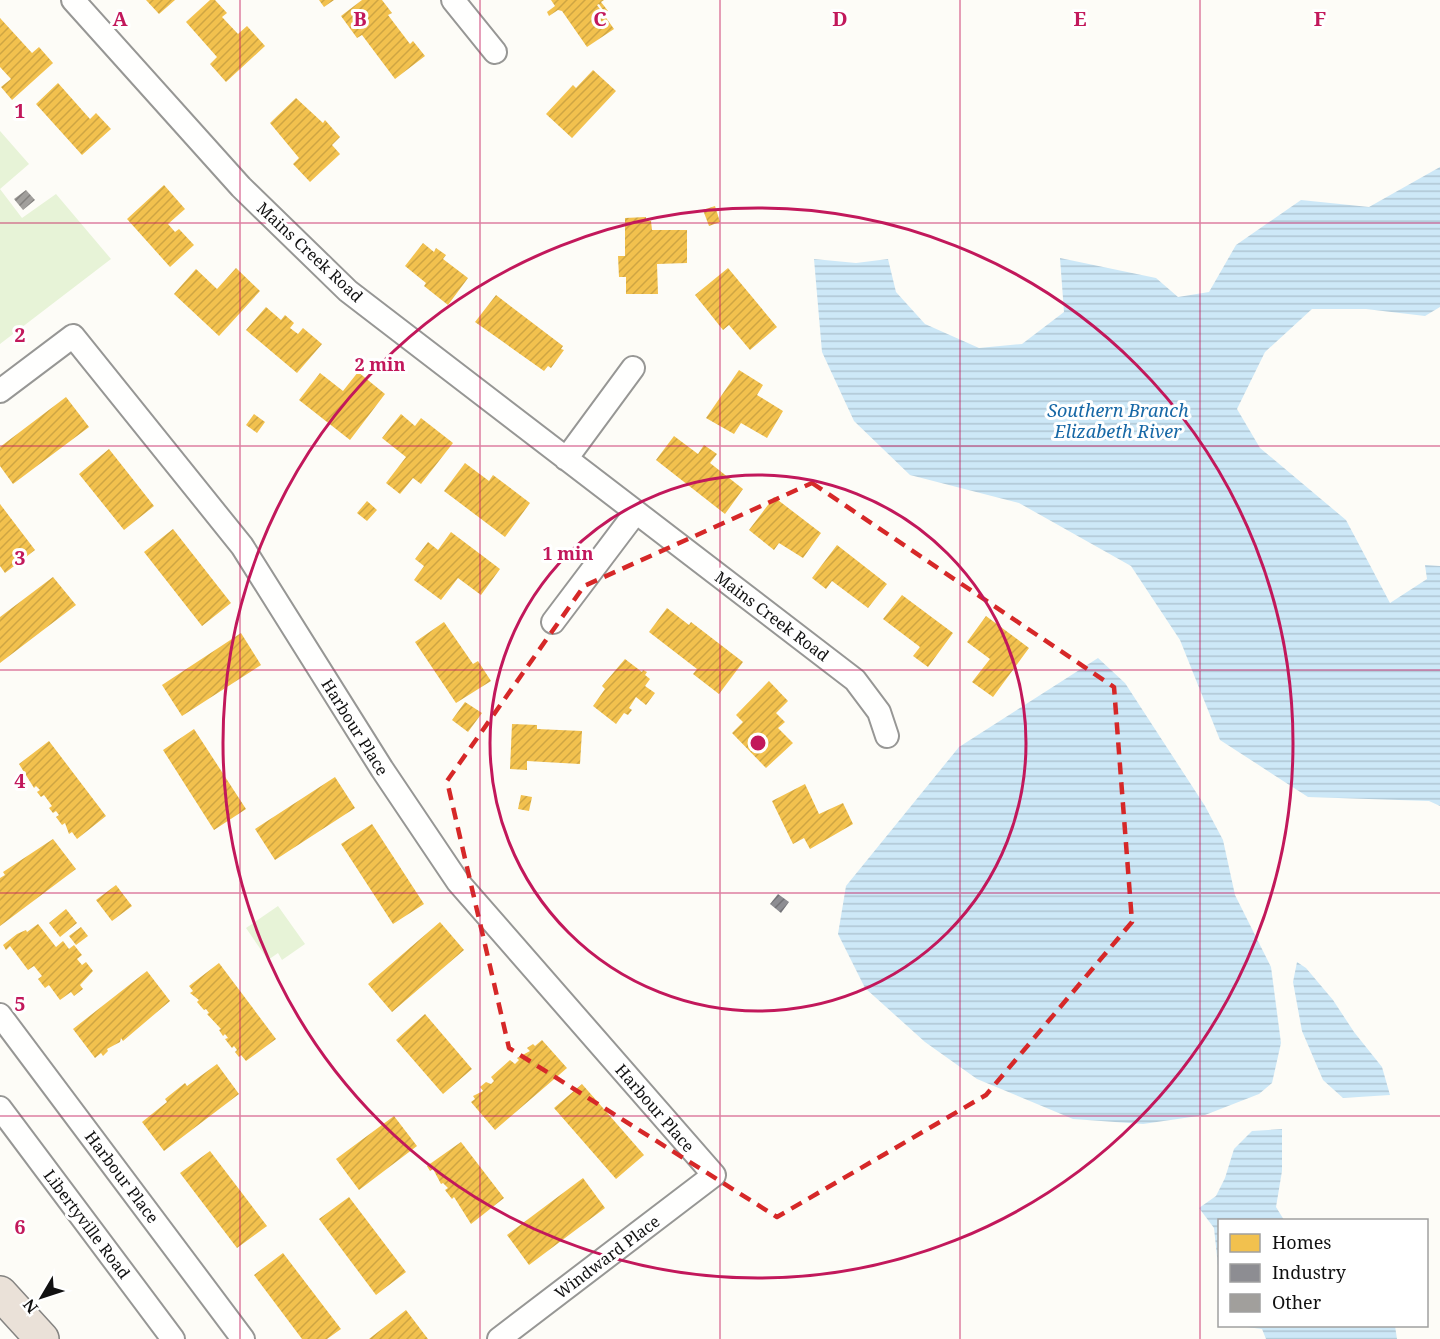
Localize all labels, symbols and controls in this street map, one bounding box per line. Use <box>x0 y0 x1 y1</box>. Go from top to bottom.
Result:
text: A <box>112 5 128 32</box>
text: B <box>353 5 367 32</box>
text: C <box>593 5 607 32</box>
text: D <box>832 5 848 32</box>
text: E <box>1073 5 1087 32</box>
text: F <box>1314 5 1326 32</box>
text: 1 <box>14 97 26 124</box>
street label: Mains Creek Road <box>252 197 368 307</box>
text: 2 <box>14 321 26 348</box>
text: 2 min <box>355 352 405 376</box>
water label: Southern Branch Elizabeth River <box>1047 398 1189 443</box>
text: 1 min <box>543 541 593 565</box>
text: 3 <box>14 544 26 571</box>
street label: Mains Creek Road <box>711 566 834 666</box>
street label: Harbour Place <box>316 674 394 780</box>
centre of rings <box>748 733 768 753</box>
text: 4 <box>14 767 26 794</box>
text: 5 <box>14 990 26 1017</box>
street label: Harbour Place <box>611 1059 699 1157</box>
street label: Harbour Place <box>80 1126 164 1228</box>
street label: Libertyville Road <box>39 1165 135 1283</box>
street label: Windward Place <box>550 1210 664 1304</box>
text: 6 <box>14 1213 26 1240</box>
legend <box>1218 1219 1428 1327</box>
text: Homes <box>1272 1230 1331 1254</box>
text: Industry <box>1272 1260 1347 1284</box>
north arrow <box>12 1267 72 1327</box>
text: Other <box>1272 1290 1322 1314</box>
text: N <box>18 1294 43 1318</box>

